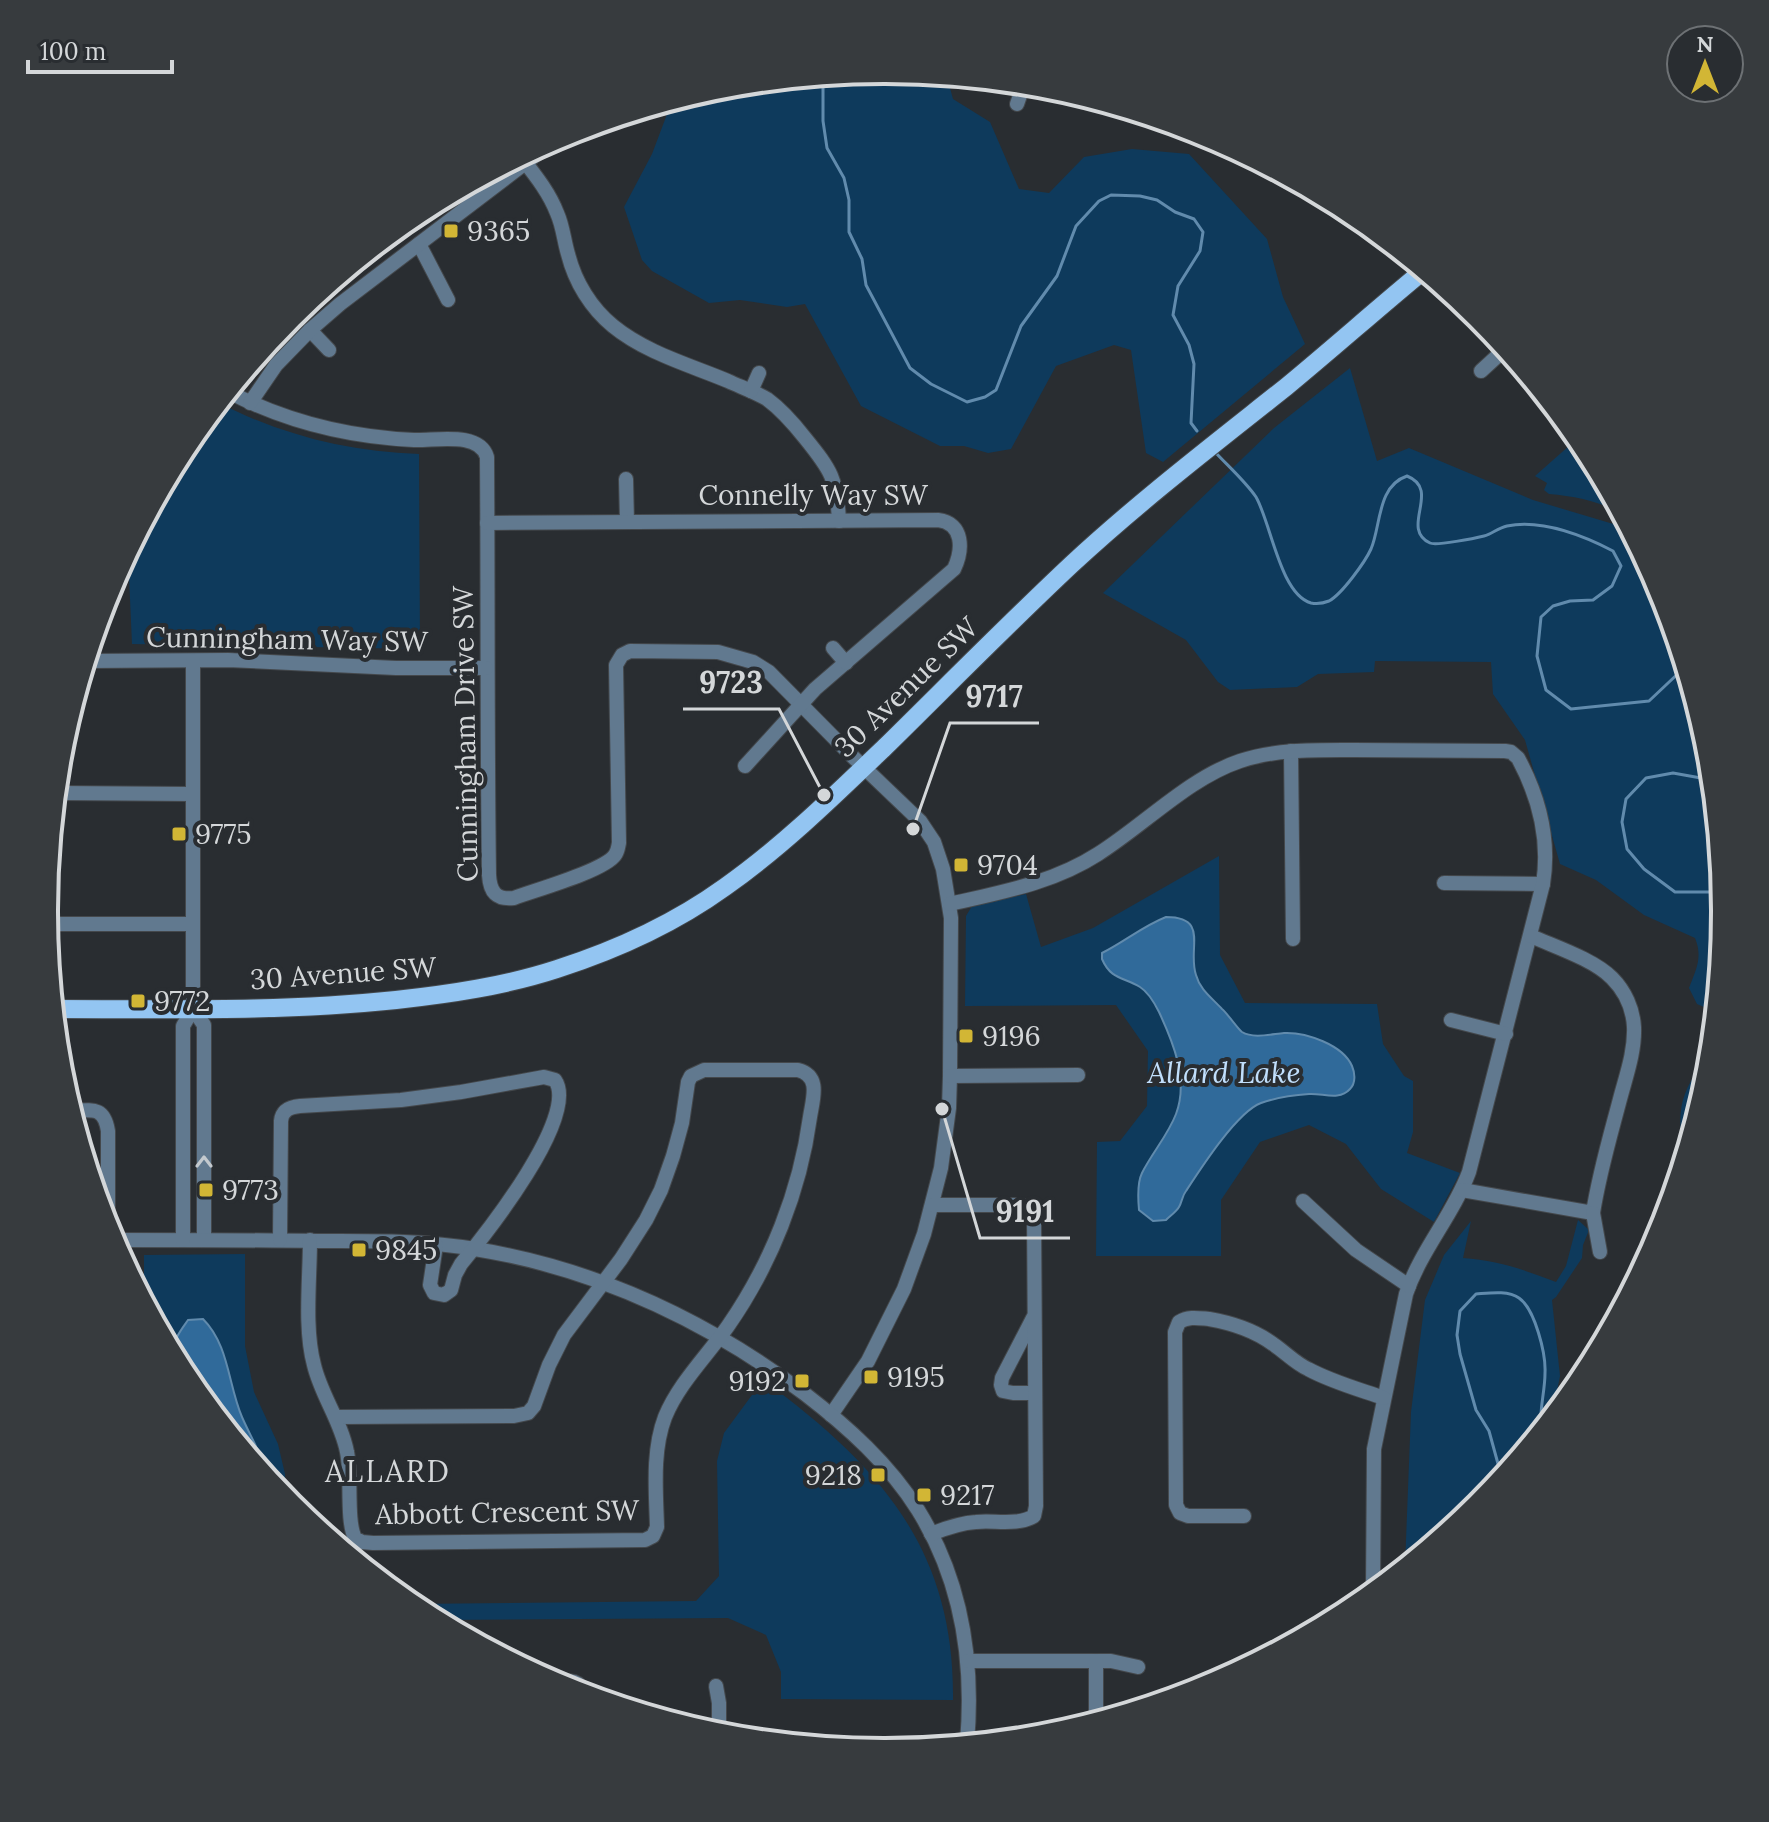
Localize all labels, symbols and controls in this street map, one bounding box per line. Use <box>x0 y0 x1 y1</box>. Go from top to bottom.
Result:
scale bar <box>28 24 172 74</box>
north arrow <box>1665 24 1745 104</box>
text: N <box>1696 30 1714 58</box>
text: 100 m <box>40 36 106 67</box>
place label: 9365 <box>467 213 530 249</box>
marker: 9365 <box>442 222 460 240</box>
street label: Connelly Way SW <box>698 477 929 513</box>
street label: Cunningham Drive SW <box>444 585 486 882</box>
street label: 30 Avenue SW <box>826 608 986 765</box>
street label: Cunningham Way SW <box>146 619 429 659</box>
callout: 9723 <box>683 655 779 709</box>
text: 9723 <box>699 663 763 701</box>
callout: 9717 <box>950 669 1039 723</box>
text: 9717 <box>965 677 1023 715</box>
place label: 9775 <box>195 816 252 852</box>
marker: 9775 <box>170 825 188 843</box>
place label: 9704 <box>977 847 1038 883</box>
marker: 9704 <box>952 856 970 874</box>
street label: 30 Avenue SW <box>249 948 438 997</box>
place label: 9772 <box>154 983 210 1019</box>
marker: 9772 <box>129 992 147 1010</box>
place label: 9196 <box>982 1018 1041 1054</box>
marker: 9196 <box>957 1027 975 1045</box>
water label: Allard Lake <box>1146 1053 1301 1091</box>
one-way arrow <box>195 1155 213 1168</box>
place label: 9773 <box>222 1172 279 1208</box>
marker: 9773 <box>197 1181 215 1199</box>
callout: 9191 <box>980 1184 1070 1238</box>
text: 9191 <box>996 1192 1054 1230</box>
place label: 9845 <box>375 1232 437 1268</box>
marker: 9845 <box>350 1241 368 1259</box>
place label: 9195 <box>887 1359 945 1395</box>
place label: 9192 <box>728 1363 786 1399</box>
marker: 9195 <box>862 1368 880 1386</box>
marker: 9192 <box>793 1372 811 1390</box>
district label: ALLARD <box>324 1452 451 1490</box>
place label: 9218 <box>805 1457 862 1493</box>
marker: 9218 <box>869 1466 887 1484</box>
place label: 9217 <box>940 1477 994 1513</box>
marker: 9217 <box>915 1486 933 1504</box>
street label: Abbott Crescent SW <box>374 1492 640 1532</box>

